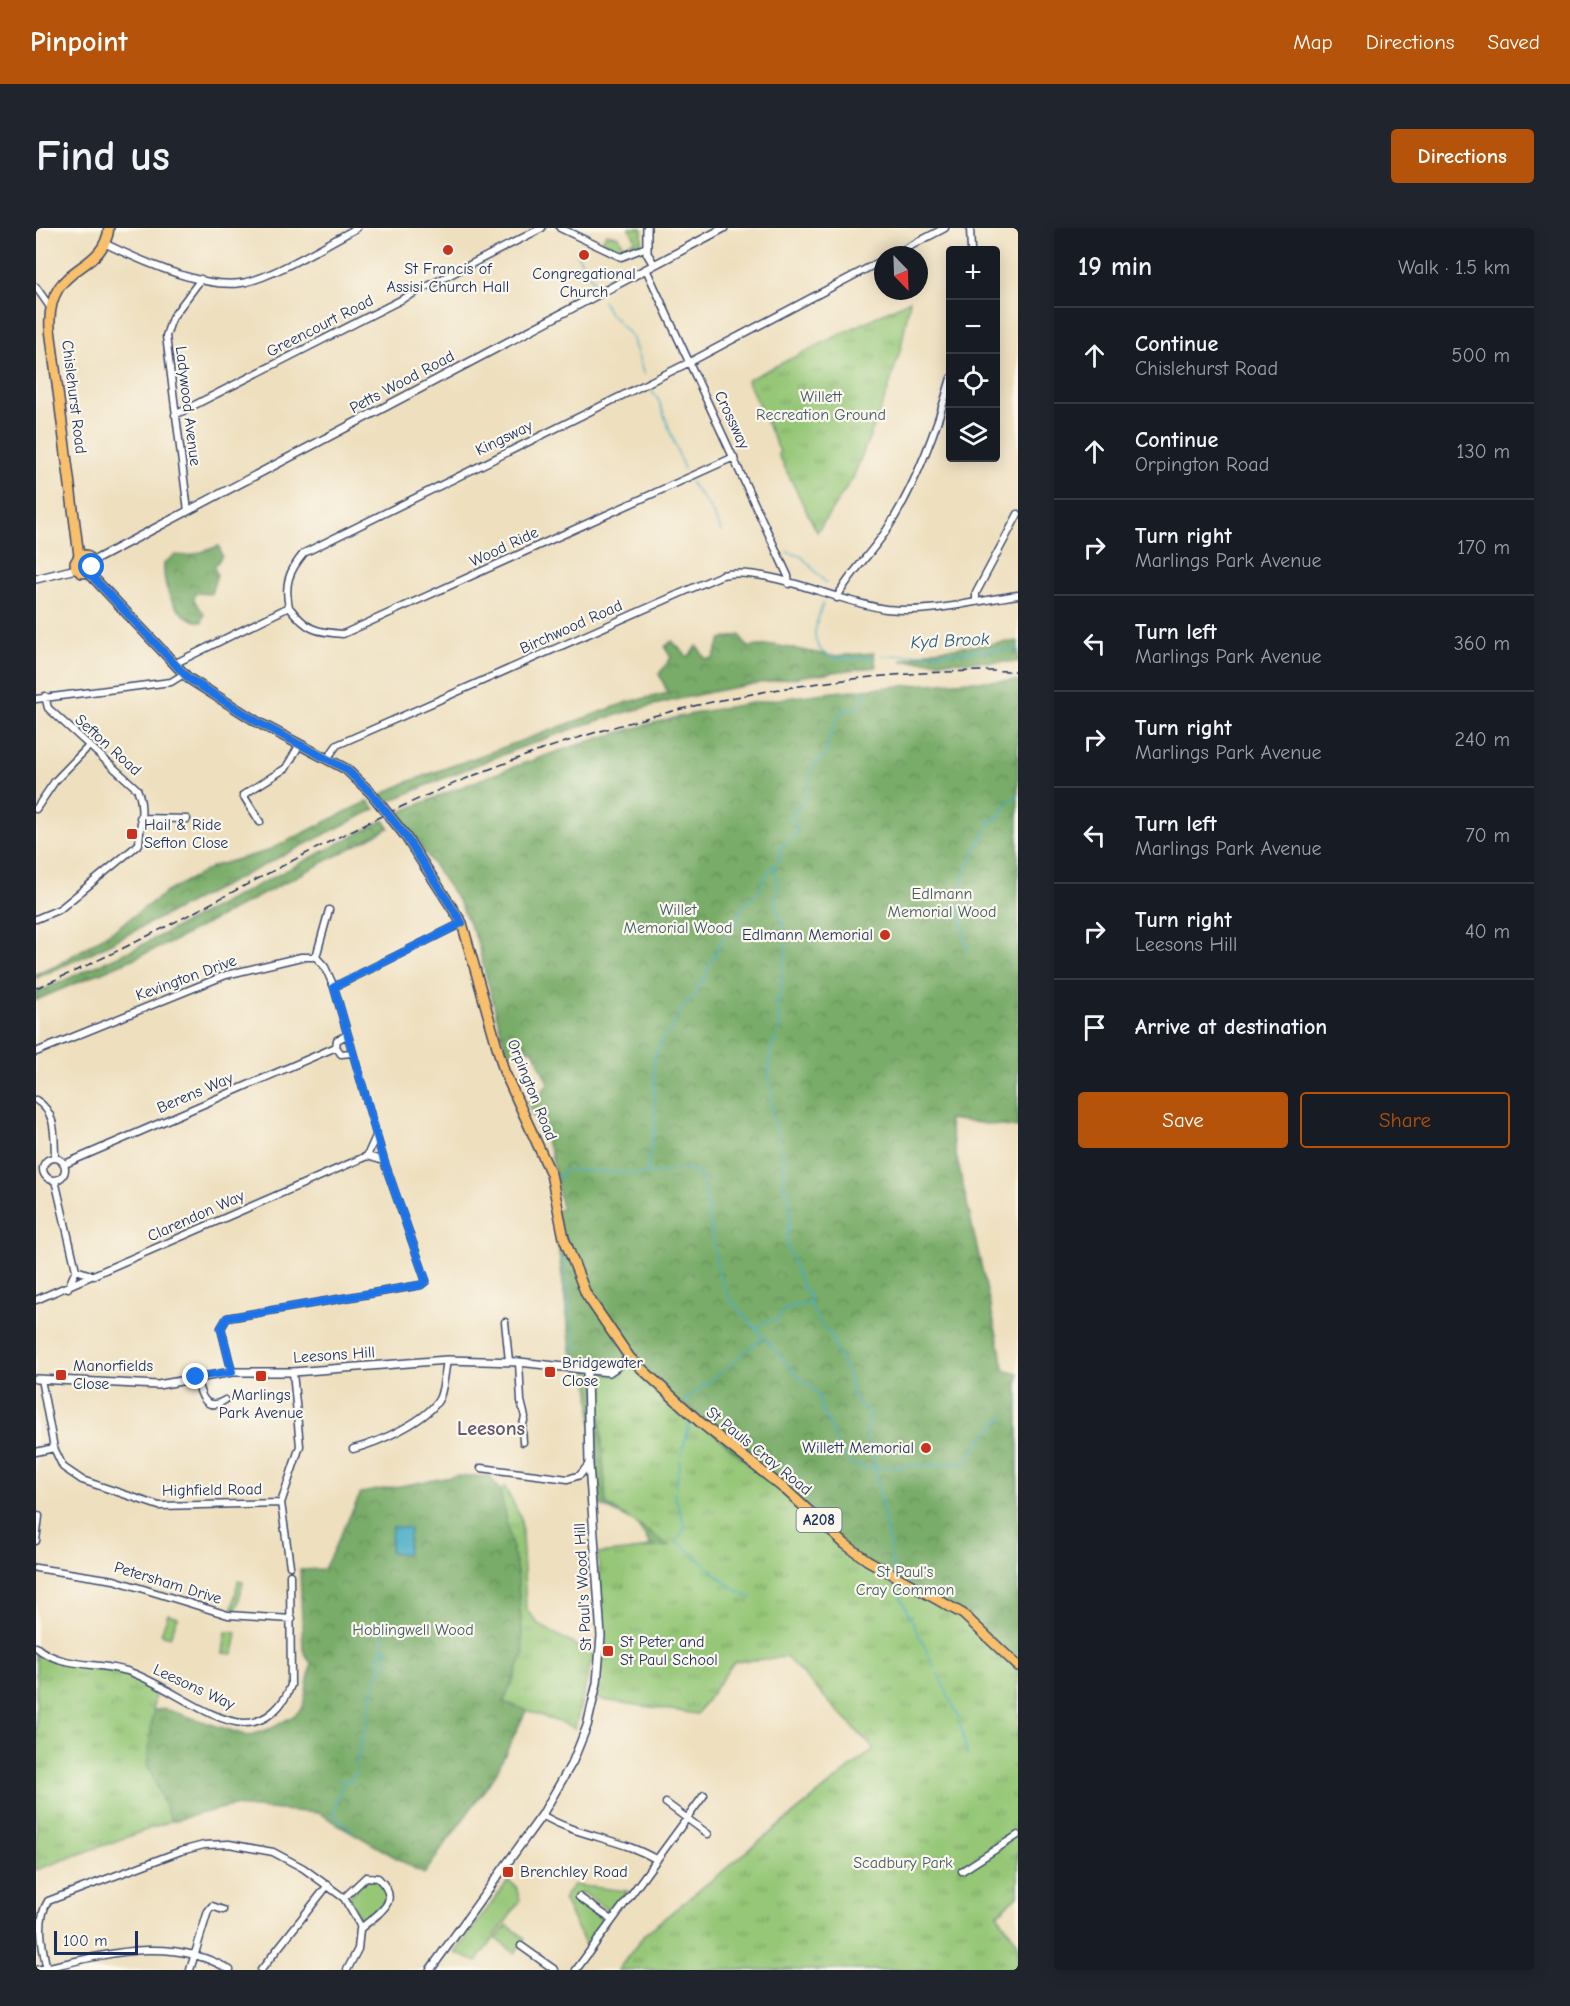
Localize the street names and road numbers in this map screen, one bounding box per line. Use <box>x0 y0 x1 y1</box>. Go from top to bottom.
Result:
street label: Greencourt Road <box>264 291 376 361</box>
street label: Chislehurst Road <box>58 339 90 455</box>
street label: Ladywood Avenue <box>172 345 204 467</box>
street label: Petts Wood Road <box>347 347 457 417</box>
street label: Crossway <box>711 388 754 453</box>
street label: Kingsway <box>473 416 536 460</box>
street label: Wood Ride <box>467 523 541 571</box>
street label: Birchwood Road <box>517 596 625 658</box>
street label: Sefton Road <box>71 711 145 779</box>
street label: Kevington Drive <box>133 951 239 1005</box>
street label: Orpington Road <box>504 1037 560 1143</box>
street label: Berens Way <box>154 1069 237 1117</box>
street label: Clarendon Way <box>145 1186 248 1245</box>
street label: Leesons Hill <box>293 1343 375 1367</box>
street label: St Pauls Cray Road <box>703 1403 815 1499</box>
street label: Highfield Road <box>162 1480 262 1500</box>
road number: A208 <box>796 1508 842 1532</box>
street label: St Paul's Wood Hill <box>571 1522 595 1652</box>
street label: Petersham Drive <box>112 1558 224 1608</box>
street label: Leesons Way <box>150 1660 238 1714</box>

